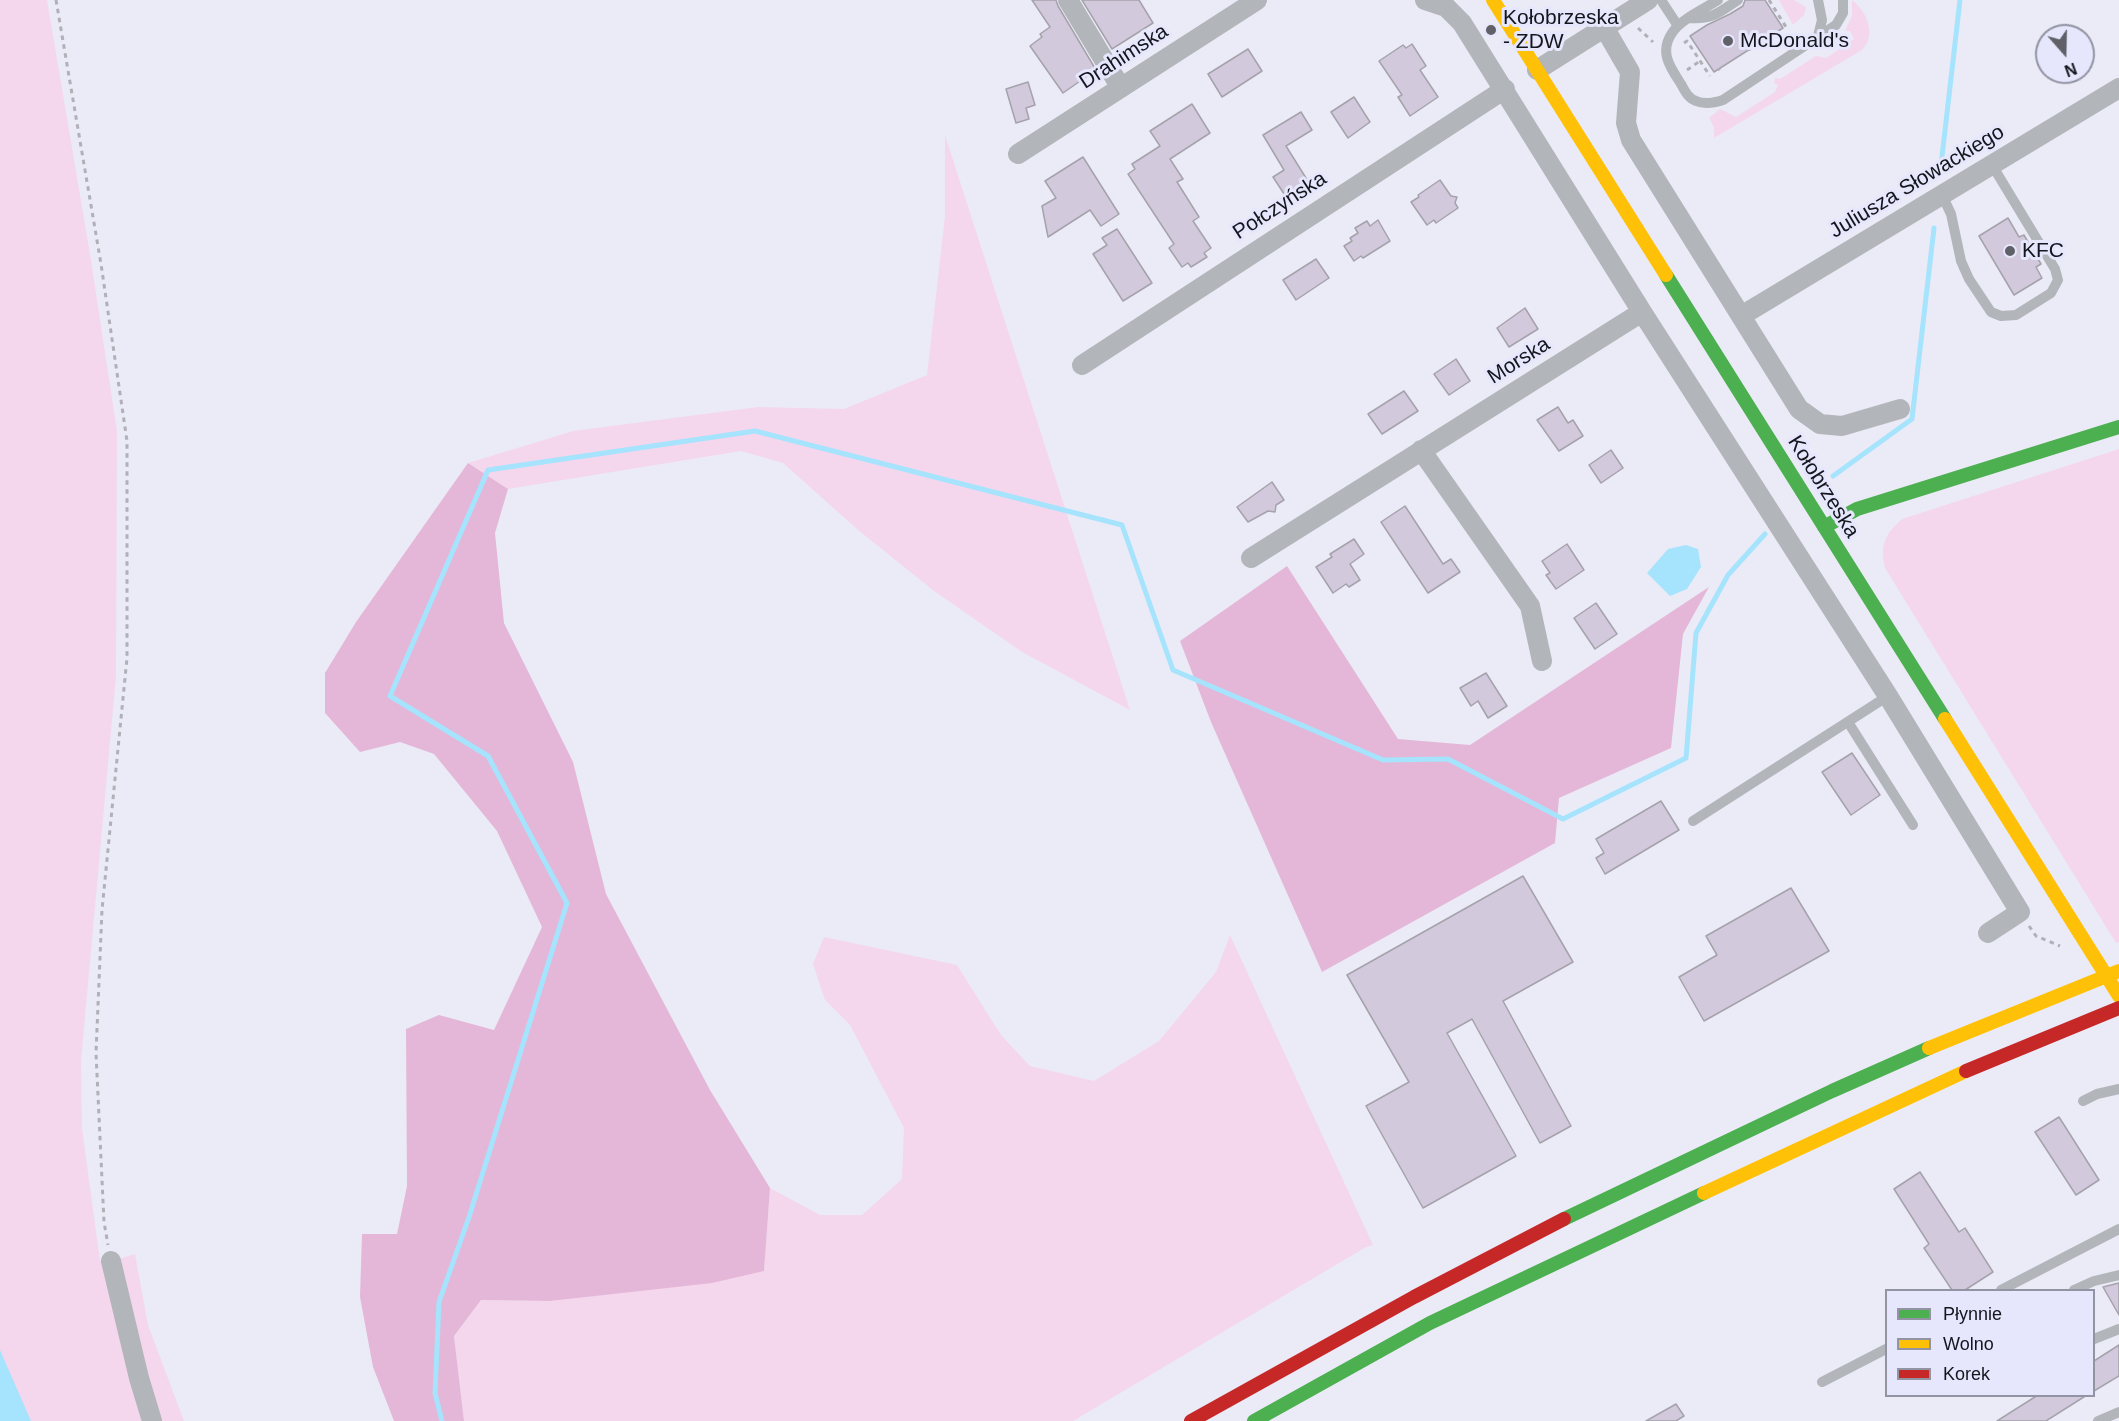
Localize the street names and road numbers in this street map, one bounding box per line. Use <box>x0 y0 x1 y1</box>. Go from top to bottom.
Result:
street label: Drahimska <box>1075 19 1173 95</box>
street label: Juliusza Słowackiego <box>1825 120 2009 244</box>
street label: Połczyńska <box>1229 167 1331 245</box>
street label: Morska <box>1483 332 1555 390</box>
street label: Kołobrzeska <box>1782 431 1864 543</box>

